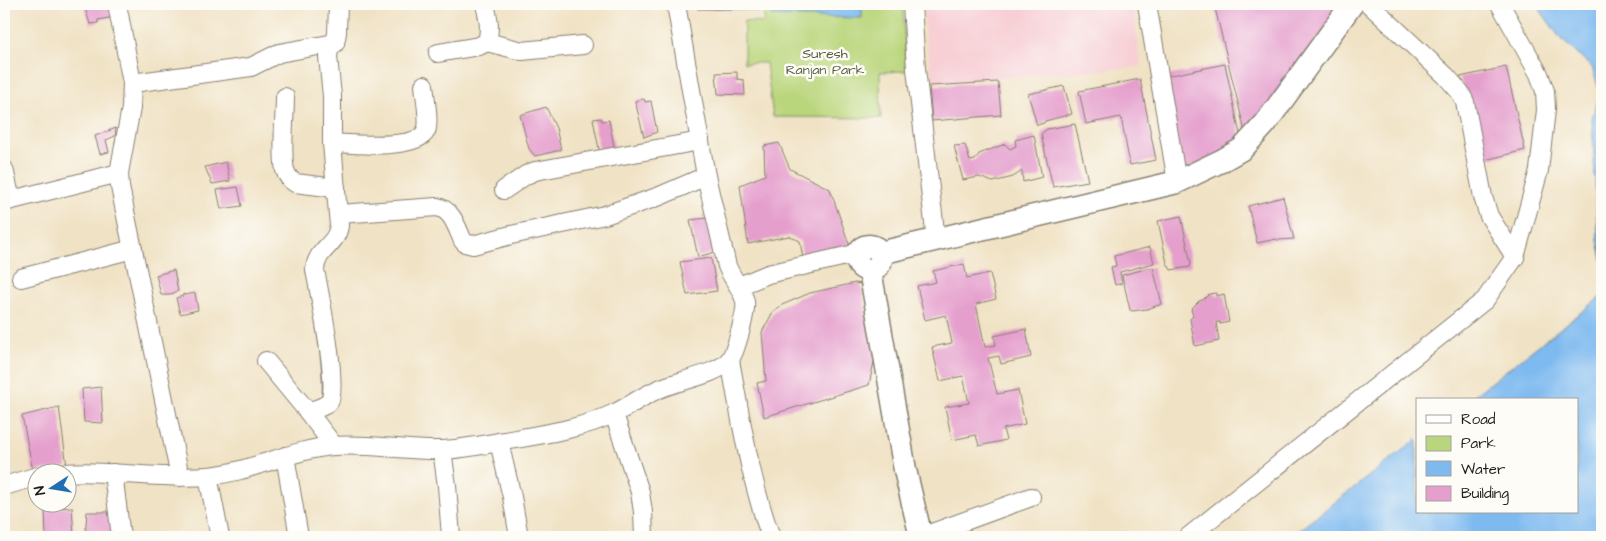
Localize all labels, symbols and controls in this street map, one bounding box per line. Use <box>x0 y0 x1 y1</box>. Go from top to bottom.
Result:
park label: Suresh Ranjan Park <box>786 44 865 80</box>
legend <box>1416 398 1578 514</box>
text: Road <box>1461 409 1496 430</box>
text: Park <box>1461 433 1496 454</box>
text: Water <box>1461 459 1505 480</box>
north arrow <box>28 464 78 514</box>
text: Building <box>1461 483 1509 505</box>
text: N <box>30 484 51 497</box>

